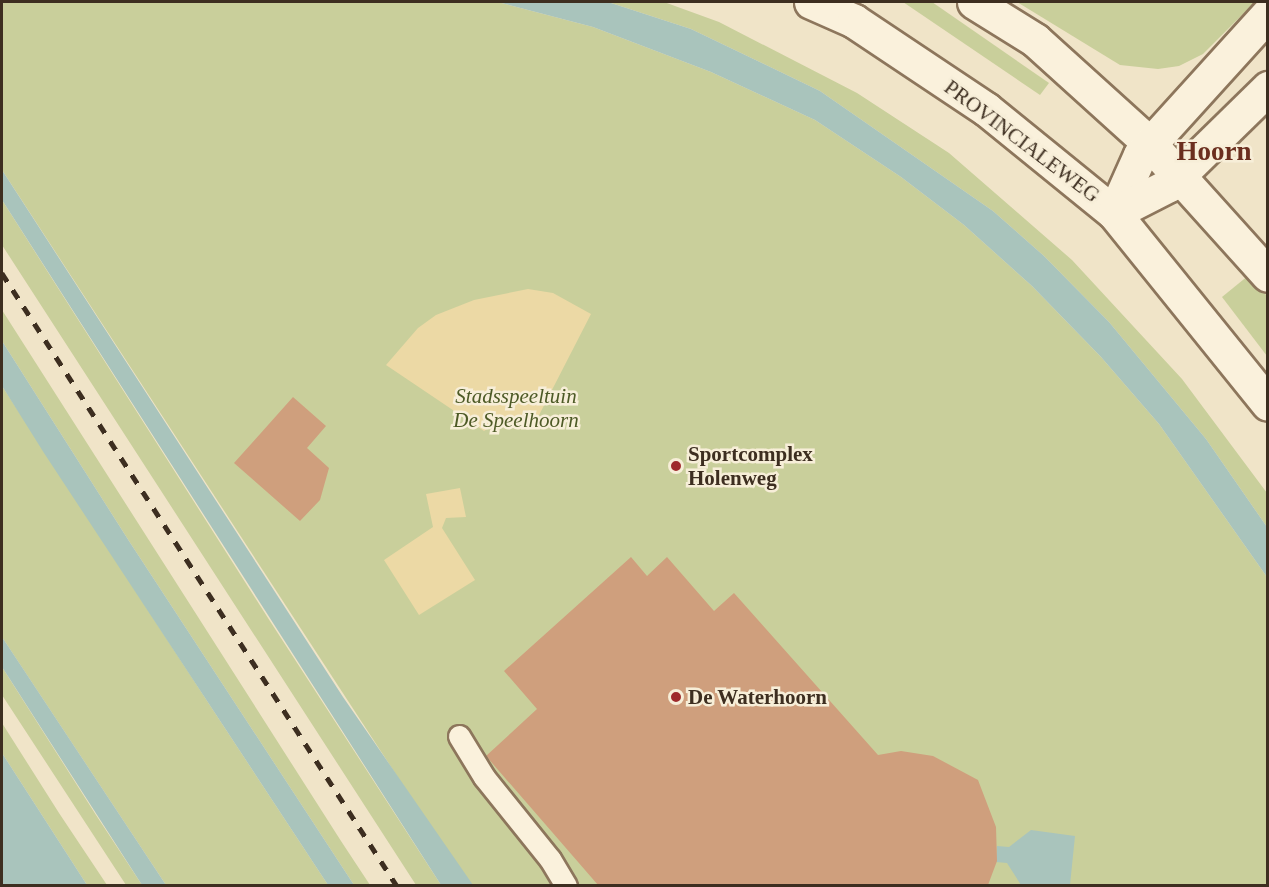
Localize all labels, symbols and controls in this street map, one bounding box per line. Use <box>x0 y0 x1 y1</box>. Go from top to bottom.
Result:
street label: PROVINCIALEWEG <box>939 74 1105 208</box>
district label: Hoorn <box>1176 136 1252 168</box>
park label: Stadsspeeltuin De Speelhoorn <box>453 383 579 433</box>
place label: Sportcomplex Holenweg <box>688 441 813 491</box>
marker: Sportcomplex Holenweg <box>669 459 683 473</box>
place label: De Waterhoorn <box>688 684 827 710</box>
marker: De Waterhoorn <box>669 690 683 704</box>

